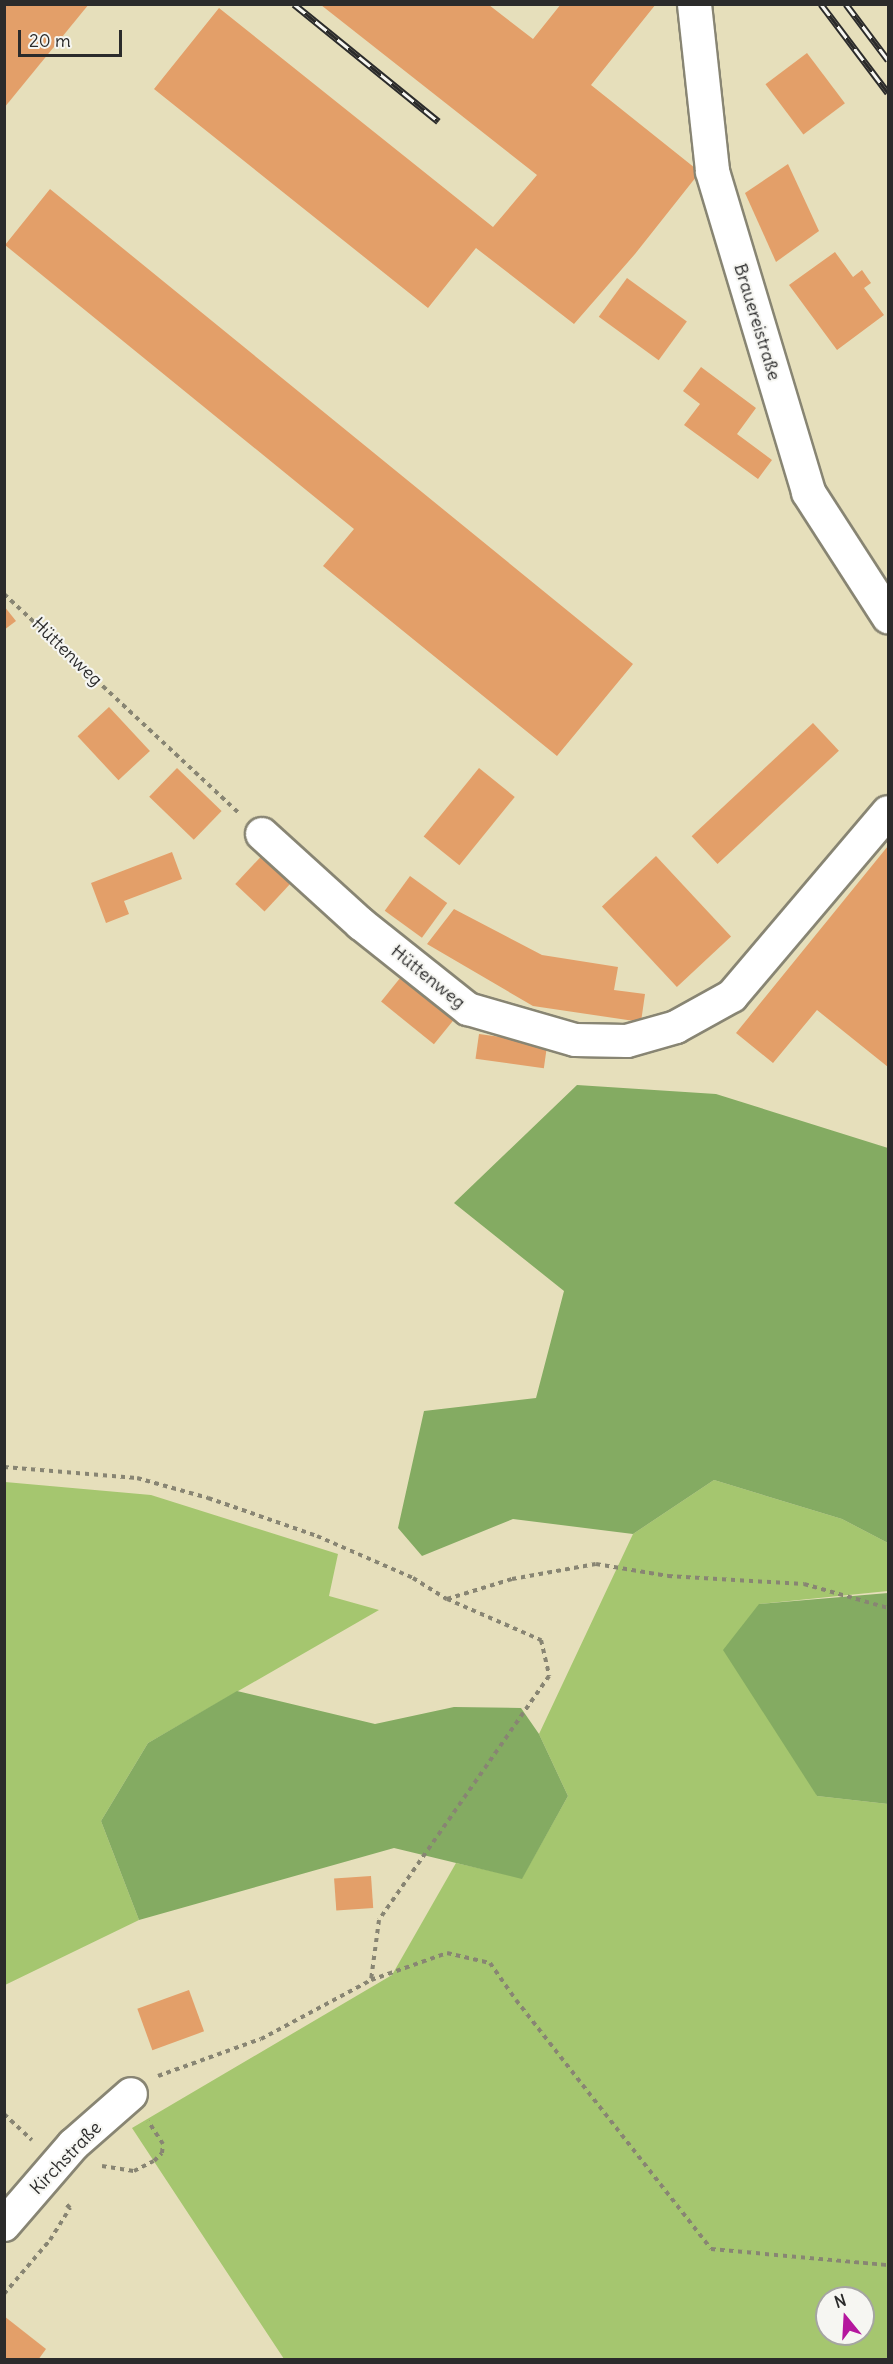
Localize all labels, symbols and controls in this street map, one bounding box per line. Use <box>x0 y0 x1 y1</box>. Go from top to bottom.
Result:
scale bar <box>21 18 124 56</box>
text: 20 m <box>29 29 71 52</box>
street label: Brauereistraße <box>729 261 785 383</box>
street label: Hüttenweg <box>27 613 107 691</box>
street label: Hüttenweg <box>387 941 469 1013</box>
street label: Kirchstraße <box>26 2117 106 2199</box>
north arrow <box>815 2286 875 2346</box>
text: N <box>832 2290 848 2312</box>

